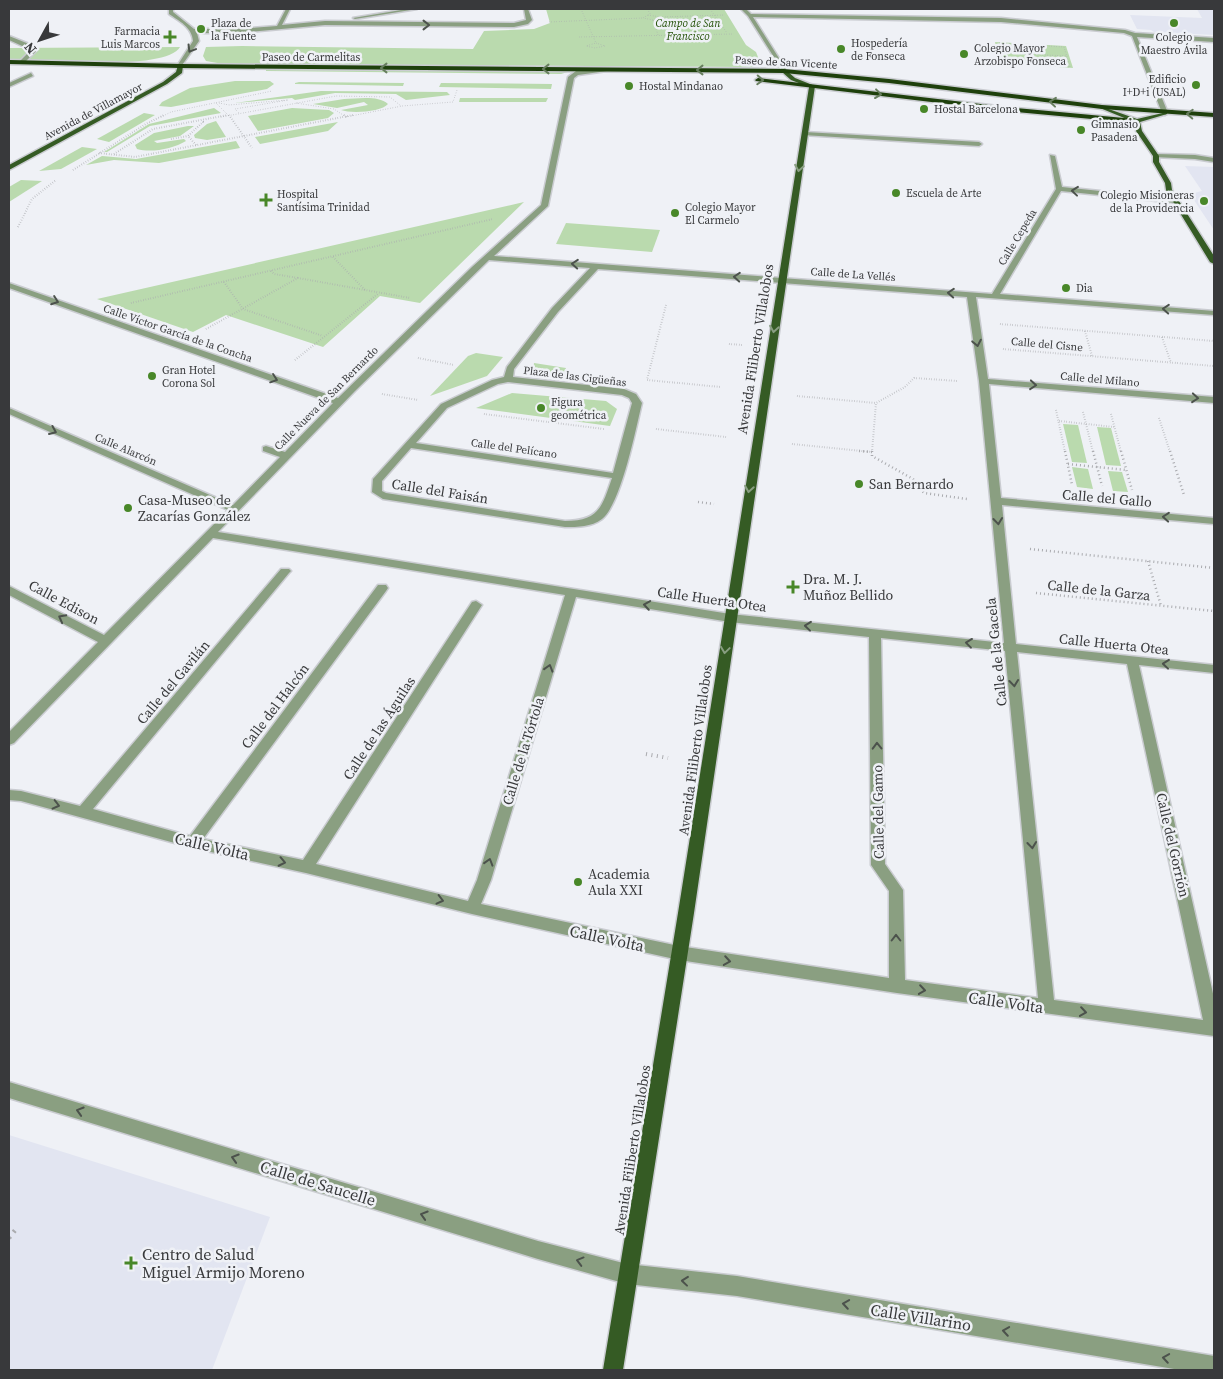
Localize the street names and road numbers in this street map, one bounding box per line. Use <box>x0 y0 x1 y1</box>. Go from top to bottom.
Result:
street label: Paseo de Carmelitas <box>262 50 360 65</box>
street label: Paseo de San Vicente <box>734 52 838 73</box>
street label: Avenida de Villamayor <box>41 79 146 144</box>
street label: Calle Cepeda <box>995 206 1040 268</box>
street label: Avenida Filiberto Villalobos <box>732 262 778 436</box>
street label: Calle de La Vellés <box>810 264 896 285</box>
street label: Calle Víctor García de la Concha <box>101 301 255 366</box>
street label: Calle del Cisne <box>1010 334 1084 355</box>
street label: Calle Nueva de San Bernardo <box>271 343 382 454</box>
street label: Plaza de las Cigüeñas <box>523 363 628 390</box>
street label: Calle del Milano <box>1060 369 1140 390</box>
street label: Calle Alarcón <box>93 430 159 469</box>
street label: Calle del Pelícano <box>470 435 558 462</box>
street label: Calle del Faisán <box>390 473 490 509</box>
street label: Calle del Gallo <box>1061 484 1153 512</box>
street label: Calle Edison <box>25 575 103 629</box>
street label: Calle de la Garza <box>1046 575 1152 605</box>
street label: Calle Huerta Otea <box>656 581 769 617</box>
street label: Calle de la Gacela <box>980 596 1012 707</box>
street label: Calle Huerta Otea <box>1058 628 1171 660</box>
street label: Calle del Gavilán <box>132 635 215 728</box>
street label: Calle del Halcón <box>236 659 314 753</box>
street label: Avenida Filiberto Villalobos <box>673 663 717 837</box>
street label: Calle de las Águilas <box>338 672 420 784</box>
street label: Calle de la Tórtola <box>497 694 549 807</box>
street label: Calle del Gamo <box>867 765 889 859</box>
street label: Calle del Gorrión <box>1151 791 1195 900</box>
street label: Calle Volta <box>173 827 252 865</box>
street label: Calle Volta <box>568 919 647 957</box>
street label: Calle Volta <box>967 986 1046 1018</box>
street label: Avenida Filiberto Villalobos <box>609 1063 655 1237</box>
street label: Calle de Saucelle <box>258 1155 378 1211</box>
street label: Calle Villarino <box>869 1298 973 1336</box>

